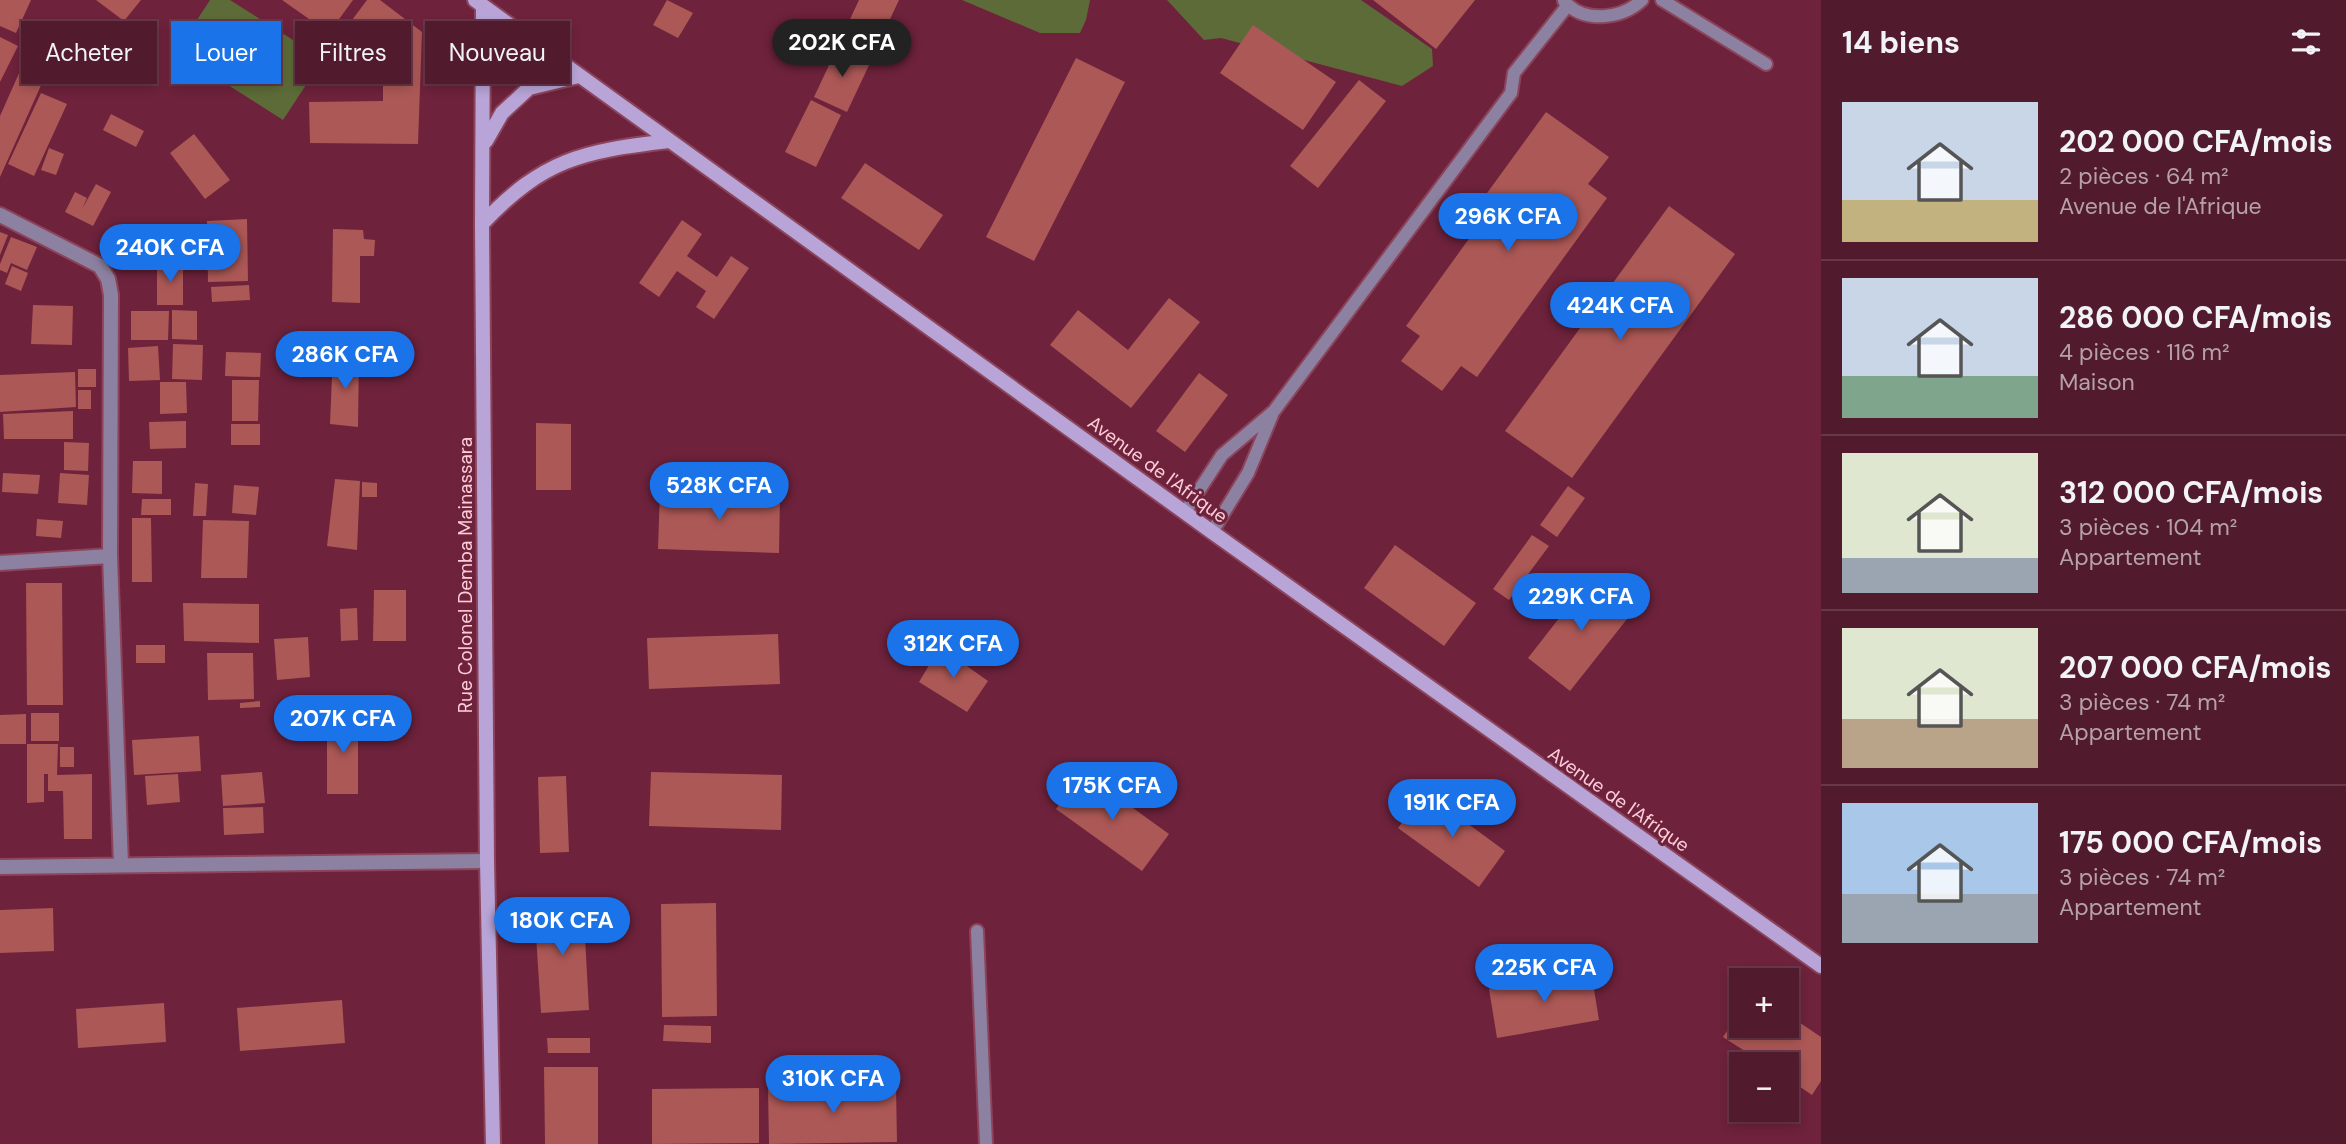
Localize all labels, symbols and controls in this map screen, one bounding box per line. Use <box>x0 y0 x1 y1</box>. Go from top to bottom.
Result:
pin: 202K CFA <box>770 20 914 79</box>
chip: Acheter <box>21 21 157 84</box>
chip: Louer <box>171 21 281 84</box>
chip: Filtres <box>295 21 411 84</box>
chip: Nouveau <box>425 21 570 84</box>
text: 14 biens <box>1842 23 1960 62</box>
icon: filters <box>2287 23 2325 61</box>
text: 202K CFA <box>788 27 896 57</box>
text: 202 000 CFA/mois <box>2059 122 2333 161</box>
icon: home <box>1898 130 1982 214</box>
text: 2 pièces · 64 m² <box>2059 161 2229 191</box>
text: Avenue de l'Afrique <box>2059 191 2262 221</box>
pin: 296K CFA <box>1436 194 1580 253</box>
text: 296K CFA <box>1454 201 1562 231</box>
pin: 240K CFA <box>98 224 242 284</box>
text: 240K CFA <box>116 232 225 262</box>
pin: 424K CFA <box>1548 282 1692 342</box>
text: 424K CFA <box>1566 290 1674 320</box>
text: 286 000 CFA/mois <box>2059 298 2332 337</box>
icon: home <box>1898 306 1982 390</box>
pin: 286K CFA <box>273 332 417 391</box>
text: 4 pièces · 116 m² <box>2059 337 2230 367</box>
text: 286K CFA <box>292 339 399 369</box>
text: Maison <box>2059 367 2135 397</box>
street label: Avenue de l'Afrique <box>1083 410 1233 529</box>
street label: Rue Colonel Demba Mainassara <box>453 437 478 713</box>
pin: 528K CFA <box>647 462 791 522</box>
text: 528K CFA <box>666 470 772 500</box>
text: 312 000 CFA/mois <box>2059 473 2323 512</box>
icon: home <box>1898 481 1982 565</box>
text: 3 pièces · 104 m² <box>2059 512 2237 542</box>
text: Appartement <box>2059 542 2202 572</box>
pin: 229K CFA <box>1509 574 1653 633</box>
text: 229K CFA <box>1528 581 1634 611</box>
pin: 312K CFA <box>881 620 1025 680</box>
text: 312K CFA <box>903 628 1003 658</box>
text: 207 000 CFA/mois <box>2059 648 2331 687</box>
icon: home <box>1898 656 1982 740</box>
text: 3 pièces · 74 m² <box>2059 687 2225 717</box>
pin: 207K CFA <box>271 696 415 755</box>
text: 207K CFA <box>290 703 396 733</box>
text: Appartement <box>2059 717 2202 747</box>
street label: Avenue de l'Afrique <box>1543 741 1694 858</box>
pin: 175K CFA <box>1040 762 1184 822</box>
text: 175K CFA <box>1062 770 1162 800</box>
pin: 191K CFA <box>1380 780 1524 839</box>
text: 191K CFA <box>1404 787 1500 817</box>
text: 175 000 CFA/mois <box>2059 823 2322 862</box>
icon: home <box>1898 831 1982 915</box>
text: 3 pièces · 74 m² <box>2059 862 2225 892</box>
text: Appartement <box>2059 892 2202 922</box>
pin: 180K CFA <box>490 898 634 957</box>
text: 180K CFA <box>510 905 614 935</box>
pin: 225K CFA <box>1472 944 1616 1004</box>
text: 225K CFA <box>1491 952 1597 982</box>
map controls <box>1729 968 1799 1122</box>
button: + <box>1729 968 1799 1038</box>
button: − <box>1729 1052 1799 1122</box>
pin: 310K CFA <box>761 1056 905 1115</box>
text: 310K CFA <box>781 1063 885 1093</box>

